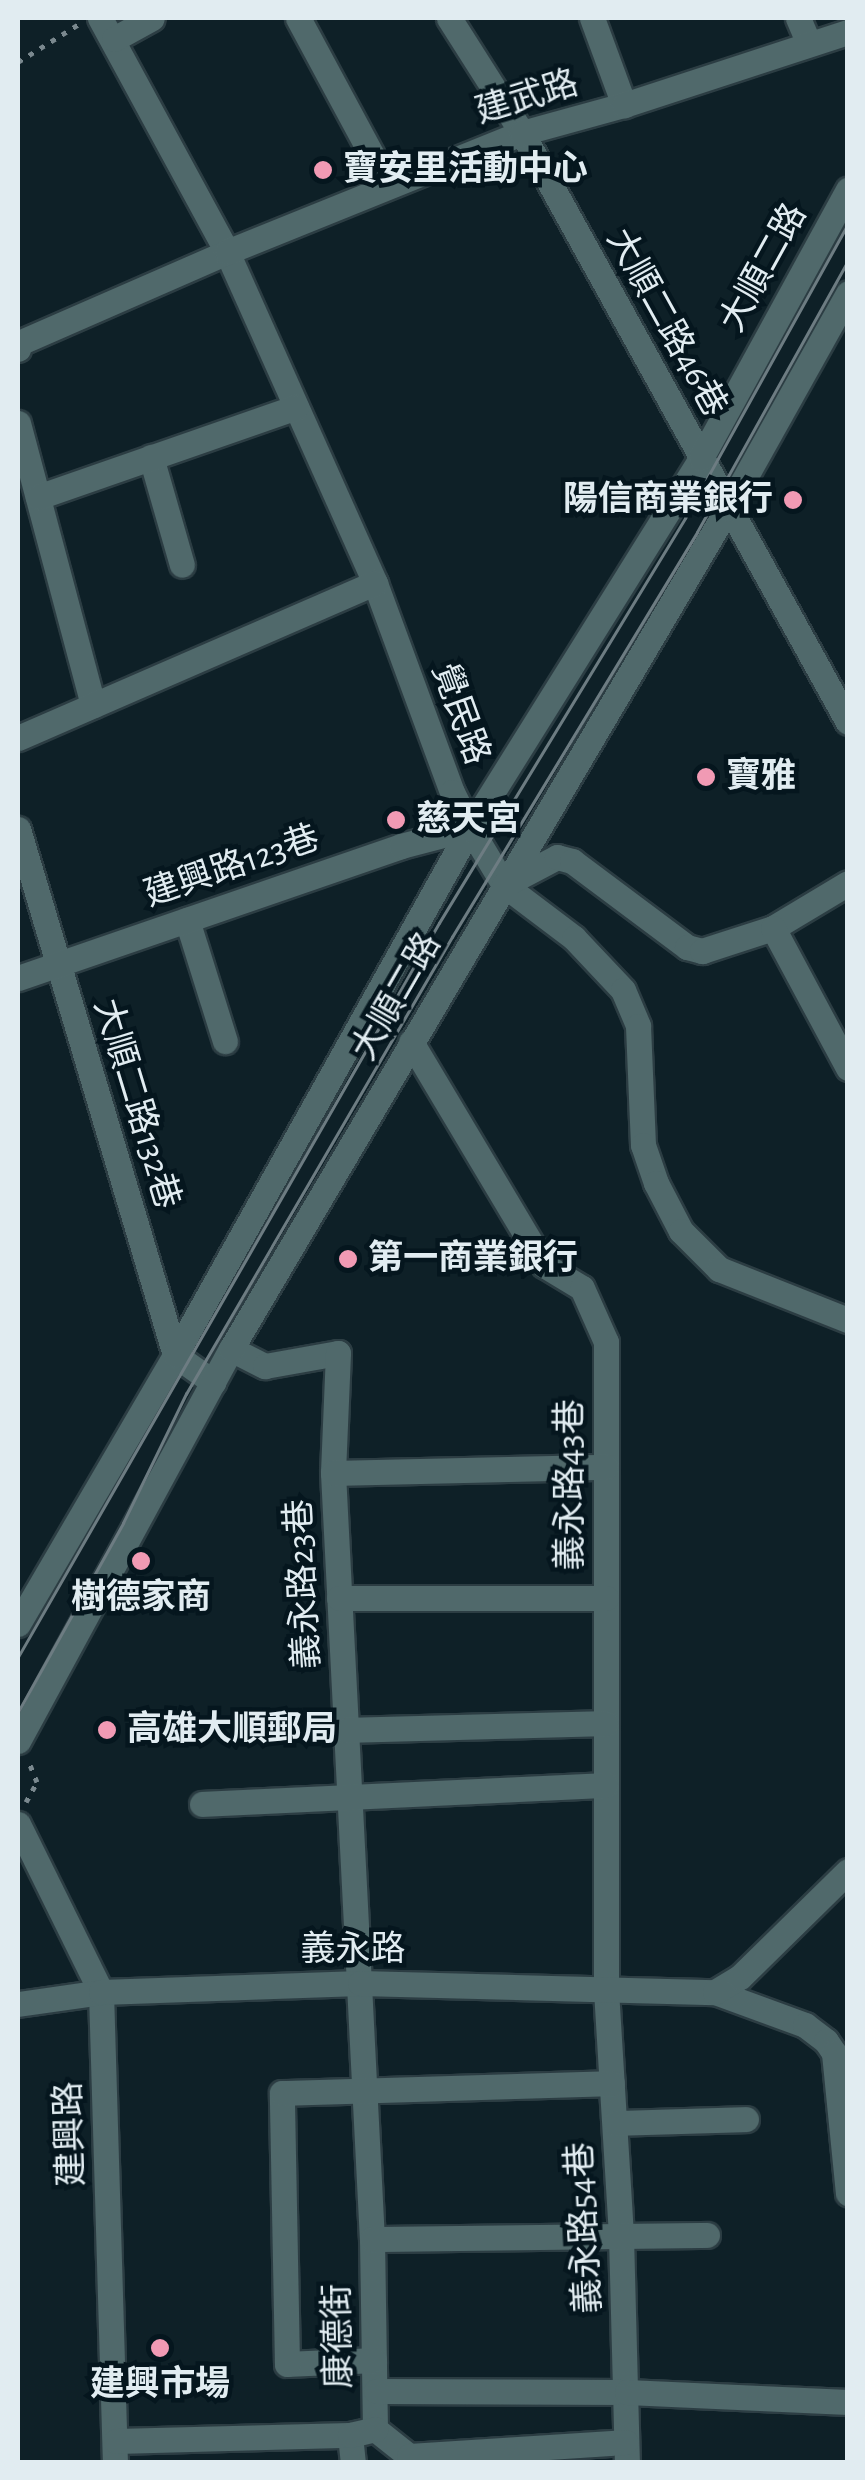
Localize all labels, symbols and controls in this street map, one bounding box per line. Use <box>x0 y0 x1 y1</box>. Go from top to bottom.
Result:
street label: 建武路 <box>471 63 583 133</box>
place label: 寶安里活動中心 <box>343 149 588 191</box>
marker: 寶安里活動中心 <box>312 159 334 181</box>
street label: 大順二路 <box>712 197 816 339</box>
street label: 大順二路46巷 <box>597 222 735 424</box>
place label: 陽信商業銀行 <box>563 479 773 521</box>
marker: 陽信商業銀行 <box>782 489 804 511</box>
street label: 覺民路 <box>422 657 498 771</box>
place label: 寶雅 <box>726 756 796 798</box>
marker: 寶雅 <box>695 766 717 788</box>
place label: 慈天宮 <box>416 799 521 841</box>
marker: 慈天宮 <box>385 809 407 831</box>
street label: 建興路123巷 <box>139 817 325 917</box>
street label: 大順二路 <box>344 926 450 1068</box>
street label: 大順二路132巷 <box>84 994 188 1214</box>
place label: 第一商業銀行 <box>368 1238 578 1280</box>
marker: 第一商業銀行 <box>337 1248 359 1270</box>
street label: 義永路43巷 <box>550 1399 592 1571</box>
street label: 義永路23巷 <box>279 1498 329 1670</box>
marker: 樹德家商 <box>130 1550 152 1572</box>
place label: 樹德家商 <box>71 1577 211 1619</box>
place label: 高雄大順郵局 <box>127 1709 337 1751</box>
marker: 高雄大順郵局 <box>96 1719 118 1741</box>
street label: 義永路 <box>301 1929 405 1971</box>
street label: 建興路 <box>48 2081 94 2187</box>
street label: 義永路54巷 <box>560 2141 610 2315</box>
street label: 康德街 <box>317 2283 361 2389</box>
marker: 建興市場 <box>149 2337 171 2359</box>
place label: 建興市場 <box>90 2364 230 2406</box>

